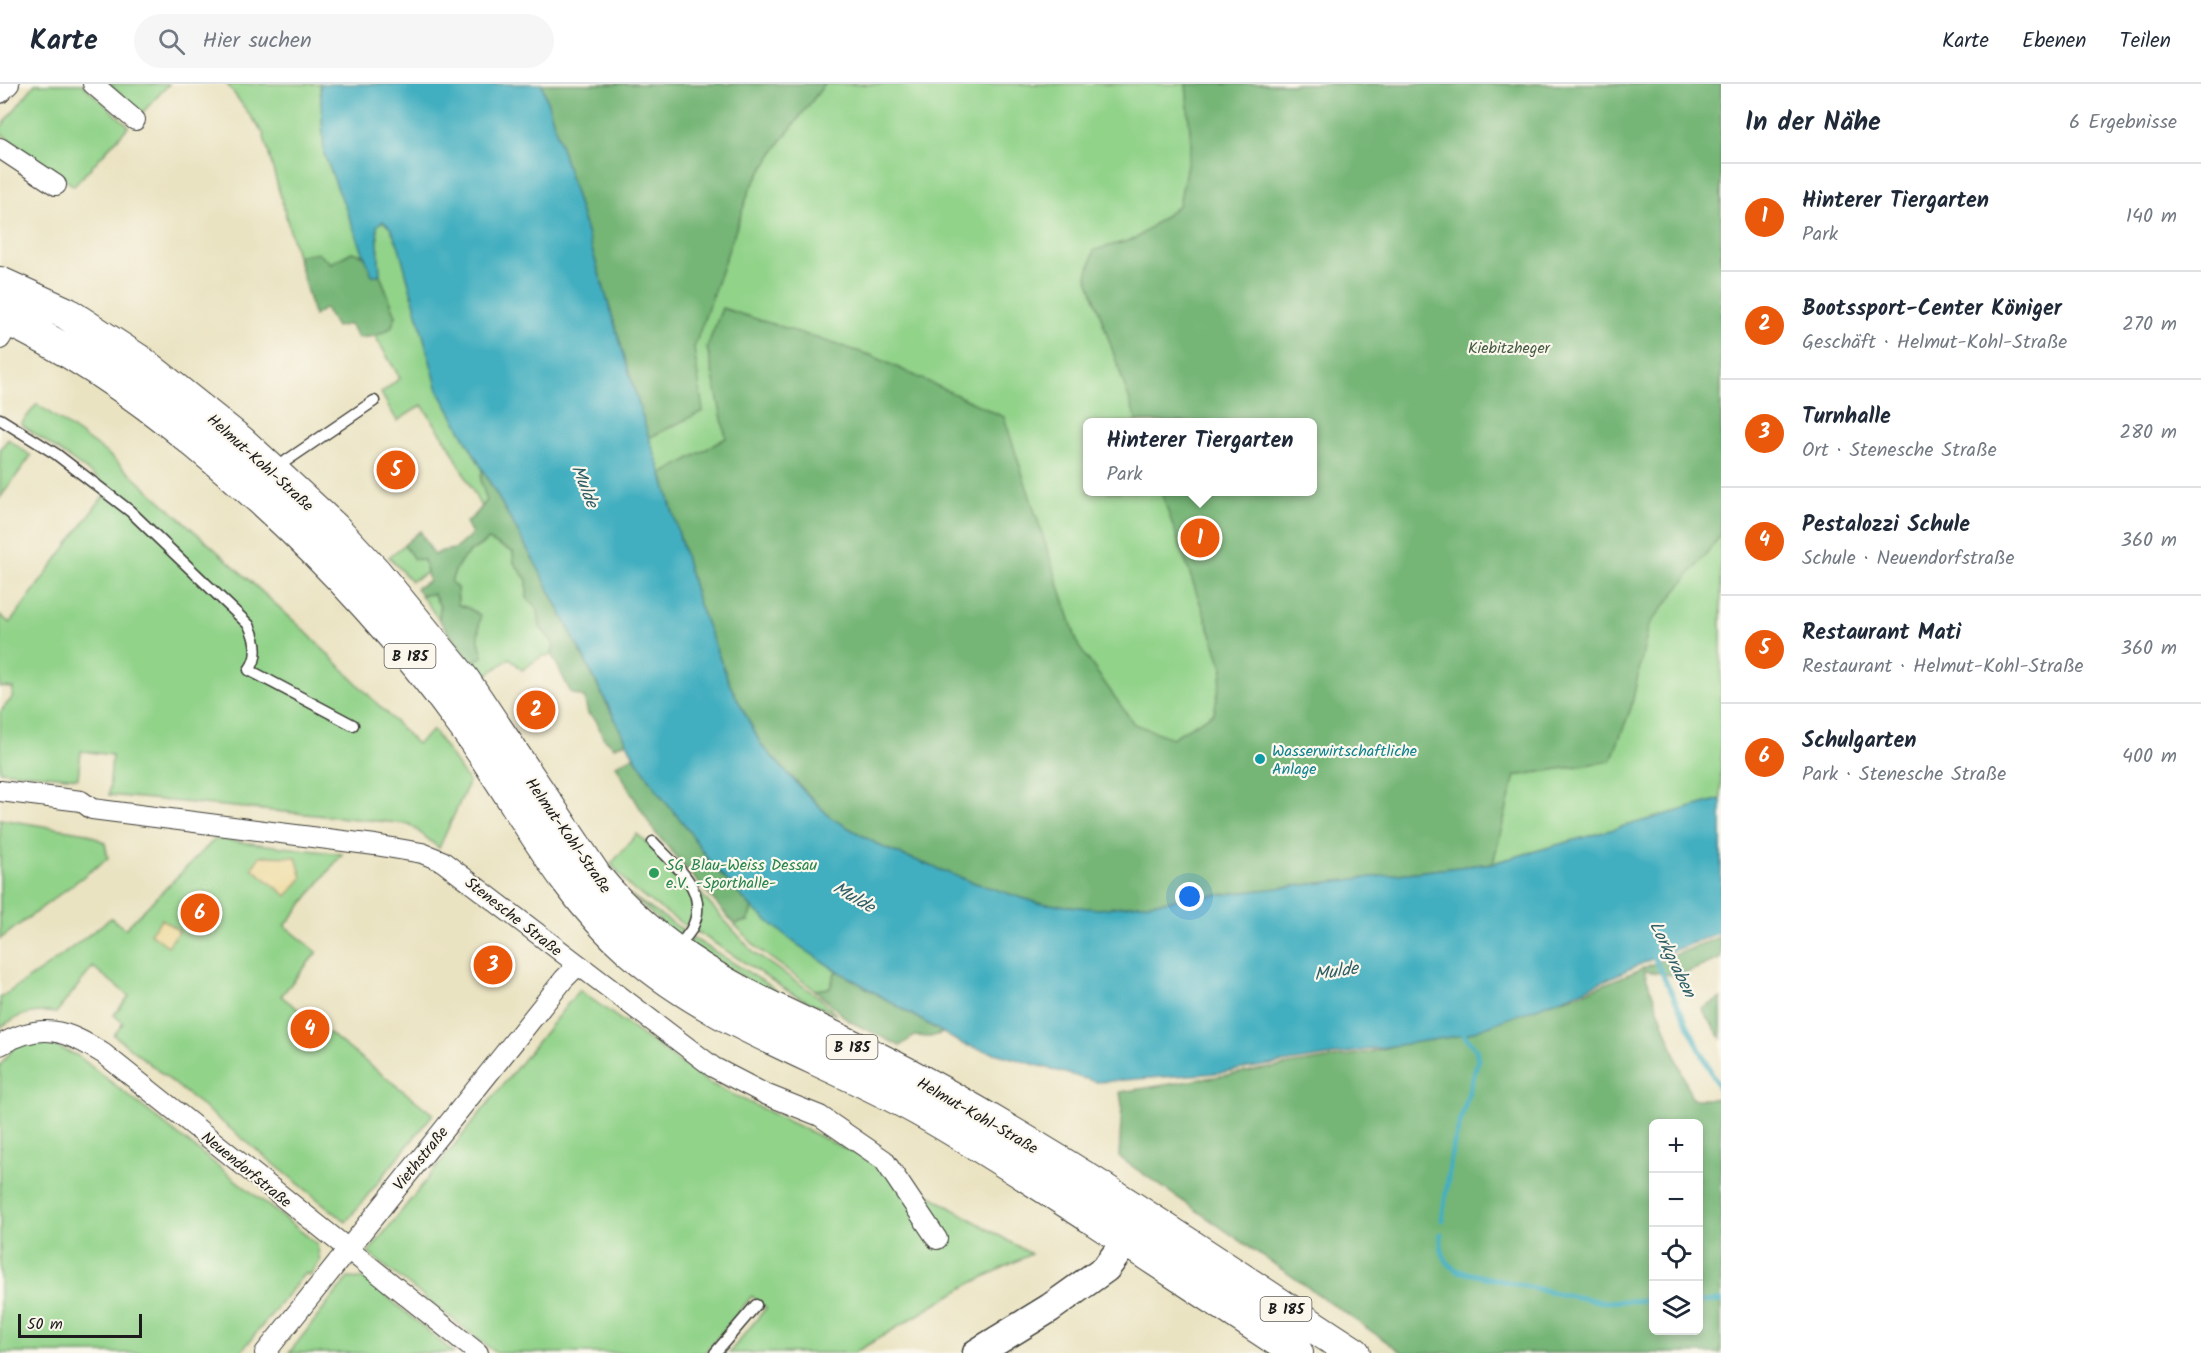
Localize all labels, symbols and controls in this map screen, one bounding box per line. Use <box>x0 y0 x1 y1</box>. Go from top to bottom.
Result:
search box <box>134 14 554 68</box>
text: Karte <box>30 19 98 64</box>
text: Hier suchen <box>203 24 312 59</box>
icon: search <box>155 25 188 58</box>
text: Karte <box>1942 25 1989 58</box>
text: Ebenen <box>2022 25 2087 58</box>
text: Teilen <box>2120 25 2171 58</box>
text: In der Nähe <box>1745 102 1881 144</box>
text: 6 Ergebnisse <box>2069 107 2177 139</box>
text: Hinterer Tiergarten <box>1802 184 1989 219</box>
text: 1 <box>1761 201 1768 233</box>
text: 140 m <box>2126 201 2177 233</box>
text: Park <box>1802 219 1838 251</box>
text: Bootssport-Center Königer <box>1802 292 2062 327</box>
text: 2 <box>1759 309 1770 341</box>
text: 270 m <box>2122 309 2177 341</box>
text: Geschäft · Helmut-Kohl-Straße <box>1802 327 2067 359</box>
park label: Kiebitzheger <box>1468 336 1552 361</box>
text: Turnhalle <box>1802 400 1891 435</box>
street label: Helmut-Kohl-Straße <box>201 408 319 518</box>
text: 3 <box>1759 417 1770 449</box>
text: 280 m <box>2119 417 2177 449</box>
popup <box>1083 418 1317 496</box>
text: Hinterer Tiergarten <box>1106 424 1294 459</box>
text: Ort · Stenesche Straße <box>1802 435 1997 467</box>
pin: 5 <box>376 448 416 492</box>
text: Park <box>1106 459 1143 491</box>
water label: Mulde <box>562 461 606 514</box>
text: Pestalozzi Schule <box>1802 508 1970 543</box>
pin: 1 <box>1180 516 1220 560</box>
text: 4 <box>1759 525 1770 557</box>
text: 360 m <box>2121 525 2177 557</box>
text: Schule · Neuendorfstraße <box>1802 543 2015 575</box>
text: Restaurant Mati <box>1802 616 1961 651</box>
text: 5 <box>1759 633 1770 665</box>
text: 360 m <box>2121 633 2177 665</box>
road number: B 185 <box>384 644 436 668</box>
text: Restaurant · Helmut-Kohl-Straße <box>1802 651 2084 683</box>
pin: 2 <box>516 688 556 732</box>
text: Schulgarten <box>1802 724 1916 759</box>
place label: Wasserwirtschaftliche Anlage <box>1272 739 1417 782</box>
text: 6 <box>1759 741 1770 773</box>
text: 400 m <box>2122 741 2177 773</box>
marker: Wasserwirtschaftliche Anlage <box>1253 752 1267 766</box>
text: Park · Stenesche Straße <box>1802 759 2006 791</box>
street label: Helmut-Kohl-Straße <box>518 773 617 899</box>
place label: SG Blau-Weiss Dessau e.V. -Sporthalle- <box>666 853 818 896</box>
marker: SG Blau-Weiss Dessau e.V. -Sporthalle- <box>647 866 661 880</box>
street label: Stenesche Straße <box>459 871 567 963</box>
water label: Mulde <box>827 875 881 923</box>
your location <box>1175 882 1204 911</box>
pin: 6 <box>180 890 220 936</box>
water label: Lorkgraben <box>1641 916 1703 1004</box>
pin: 3 <box>474 942 512 988</box>
water label: Mulde <box>1312 954 1362 990</box>
pin: 4 <box>290 1006 330 1052</box>
road number: B 185 <box>826 1035 878 1059</box>
street label: Helmut-Kohl-Straße <box>912 1071 1043 1161</box>
map controls <box>1649 1119 1703 1335</box>
button: + <box>1649 1119 1703 1173</box>
street label: Viethstraße <box>387 1121 455 1197</box>
street label: Neuendorfstraße <box>195 1126 297 1215</box>
button: − <box>1649 1173 1703 1227</box>
button: locate <box>1649 1227 1703 1281</box>
button: layers <box>1649 1281 1703 1335</box>
road number: B 185 <box>1260 1297 1312 1321</box>
scale bar <box>18 1311 142 1338</box>
text: 50 m <box>27 1312 63 1337</box>

